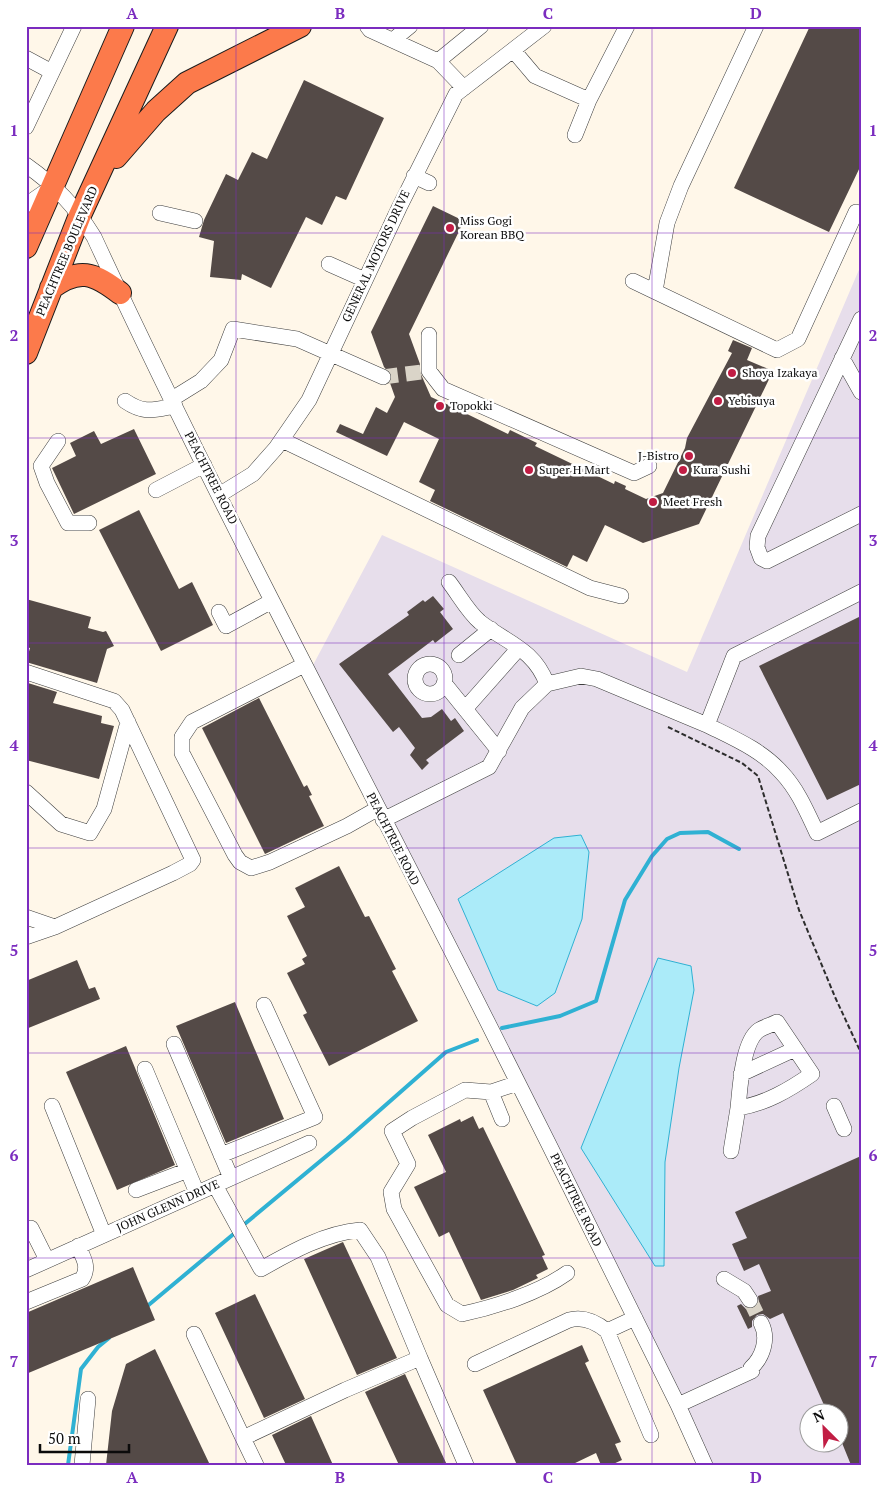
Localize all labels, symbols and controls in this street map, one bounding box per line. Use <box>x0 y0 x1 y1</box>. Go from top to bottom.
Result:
text: A <box>126 2 138 24</box>
text: B <box>335 2 345 24</box>
text: C <box>543 2 553 24</box>
text: D <box>750 2 762 24</box>
text: 1 <box>9 119 19 141</box>
text: 1 <box>868 119 878 141</box>
street label: PEACHTREE BOULEVARD <box>32 184 101 318</box>
street label: GENERAL MOTORS DRIVE <box>338 187 413 324</box>
place label: Miss Gogi Korean BBQ <box>460 213 525 242</box>
marker: Miss Gogi Korean BBQ <box>444 222 456 234</box>
text: 2 <box>9 324 19 346</box>
text: 2 <box>868 324 878 346</box>
place label: Shoya Izakaya <box>742 365 817 380</box>
marker: Shoya Izakaya <box>726 367 738 379</box>
place label: Yebisuya <box>728 393 775 408</box>
marker: Yebisuya <box>712 395 724 407</box>
place label: Topokki <box>450 398 493 413</box>
marker: Topokki <box>434 400 446 412</box>
street label: PEACHTREE ROAD <box>182 429 241 527</box>
place label: J-Bistro <box>638 448 679 463</box>
marker: J-Bistro <box>683 450 695 462</box>
place label: Super H Mart <box>539 462 610 477</box>
place label: Kura Sushi <box>693 462 751 477</box>
marker: Super H Mart <box>523 464 535 476</box>
marker: Kura Sushi <box>677 464 689 476</box>
place label: Meet Fresh <box>663 494 722 509</box>
marker: Meet Fresh <box>647 496 659 508</box>
text: 3 <box>9 529 19 551</box>
text: 3 <box>868 529 878 551</box>
text: 4 <box>9 734 19 756</box>
text: 4 <box>868 734 878 756</box>
street label: PEACHTREE ROAD <box>364 790 423 888</box>
text: 5 <box>9 939 19 961</box>
text: 5 <box>868 939 878 961</box>
text: 6 <box>9 1144 19 1166</box>
text: 6 <box>868 1144 878 1166</box>
street label: PEACHTREE ROAD <box>547 1151 606 1249</box>
street label: JOHN GLENN DRIVE <box>114 1176 222 1235</box>
text: 7 <box>9 1350 19 1372</box>
text: 7 <box>868 1350 878 1372</box>
north arrow <box>800 1404 850 1454</box>
text: N <box>810 1405 828 1427</box>
scale bar <box>40 1421 129 1453</box>
text: 50 m <box>48 1428 81 1448</box>
text: A <box>126 1466 138 1488</box>
text: B <box>335 1466 345 1488</box>
text: C <box>543 1466 553 1488</box>
text: D <box>750 1466 762 1488</box>

